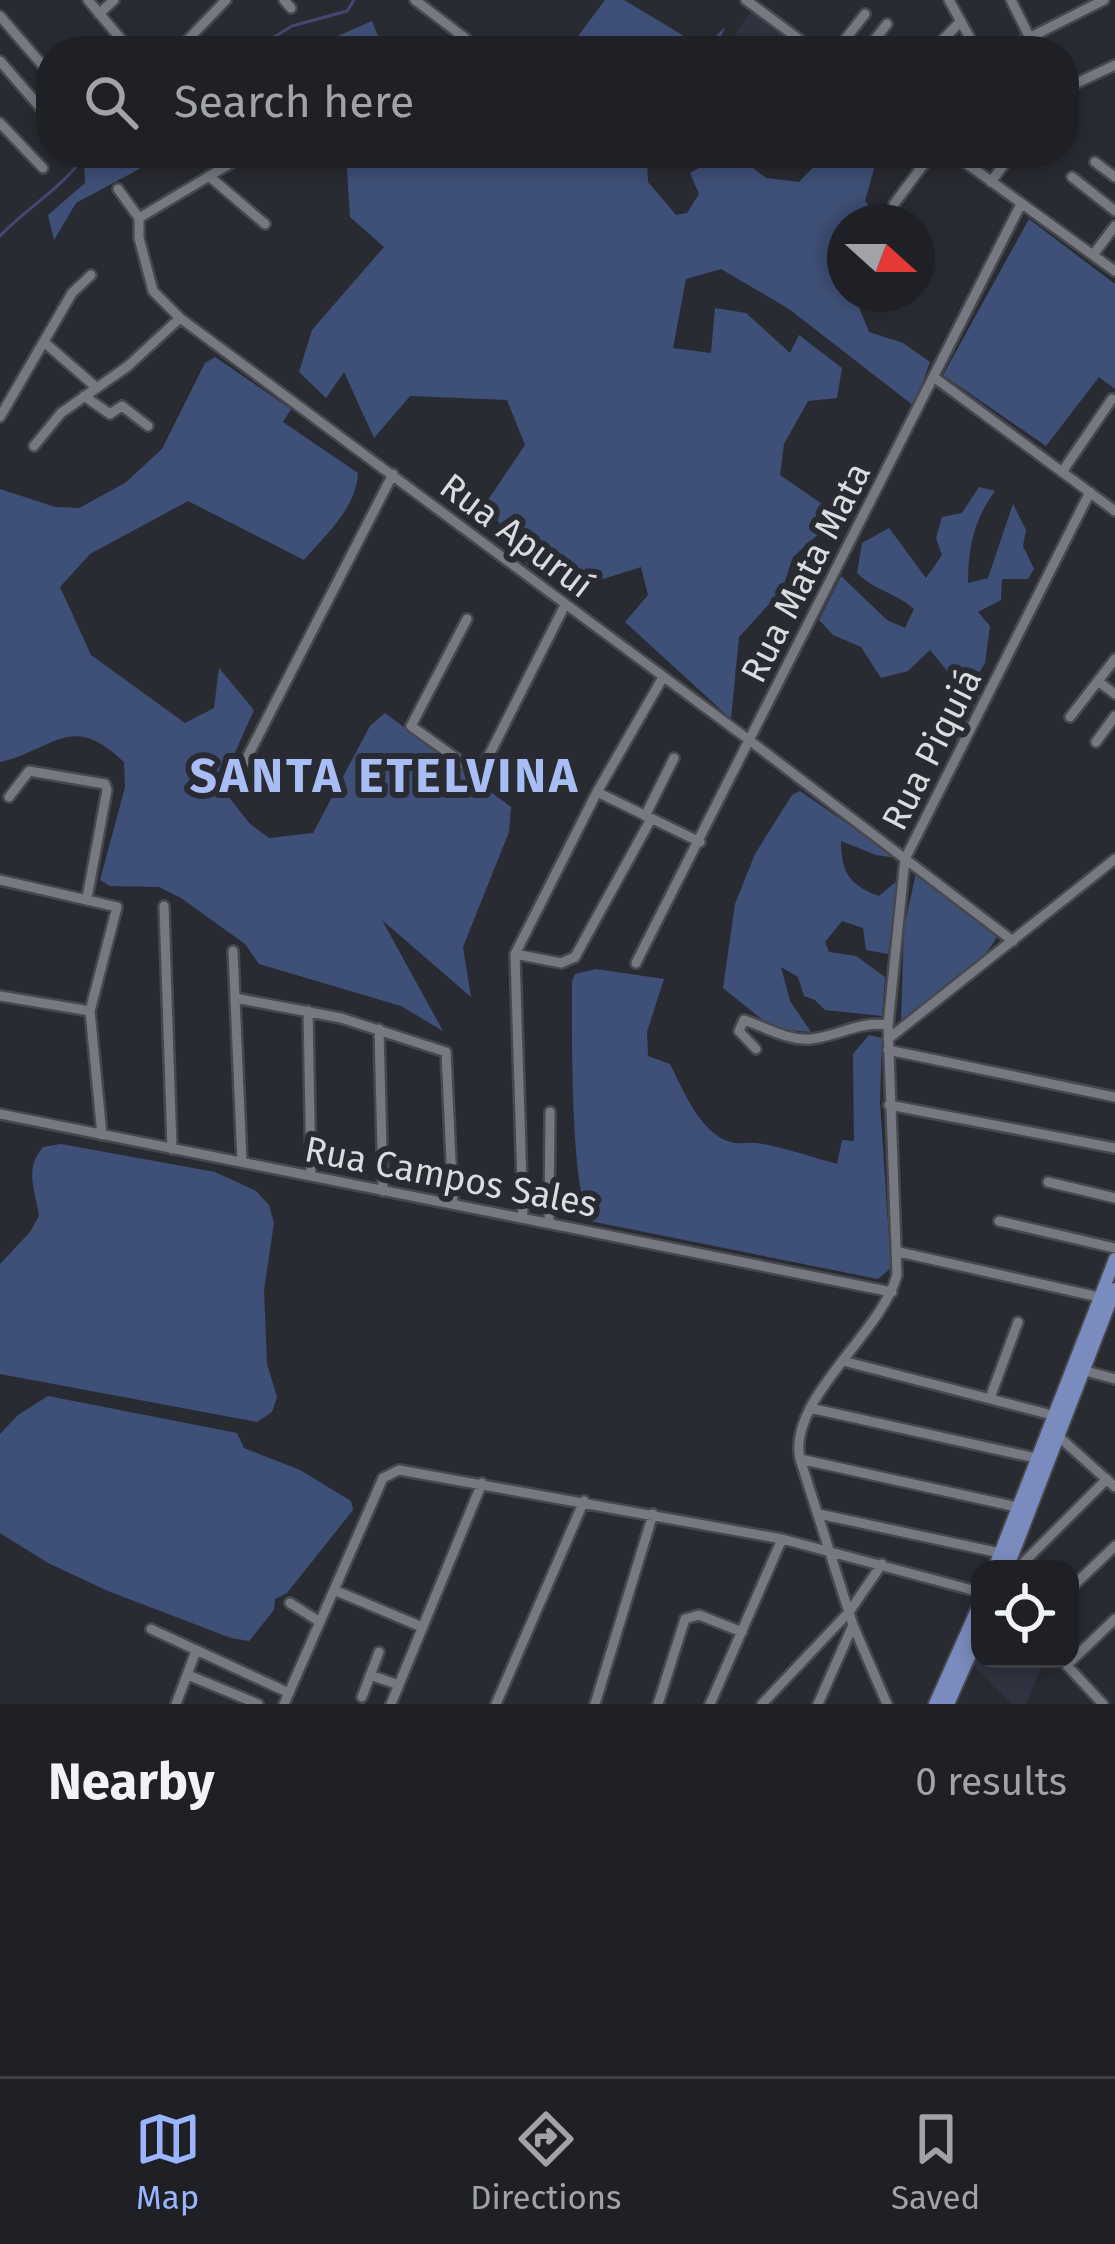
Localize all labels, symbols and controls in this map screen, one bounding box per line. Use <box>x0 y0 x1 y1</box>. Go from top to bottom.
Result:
search box <box>36 36 1079 168</box>
icon: search <box>78 69 144 135</box>
text: Search here <box>174 75 414 129</box>
north arrow <box>827 204 935 312</box>
street label: Rua Mata Mata <box>732 455 880 690</box>
street label: Rua Apuruí <box>431 464 601 607</box>
street label: Rua Piquiá <box>873 661 991 837</box>
district label: SANTA ETELVINA <box>190 747 580 805</box>
street label: Rua Campos Sales <box>301 1127 601 1227</box>
map controls <box>971 1560 1079 1668</box>
button: locate <box>971 1560 1079 1668</box>
text: Nearby <box>48 1751 214 1813</box>
text: 0 results <box>915 1759 1067 1805</box>
tab: Map <box>135 2106 201 2218</box>
tab: Directions <box>470 2106 622 2218</box>
tab: Saved <box>891 2106 980 2218</box>

